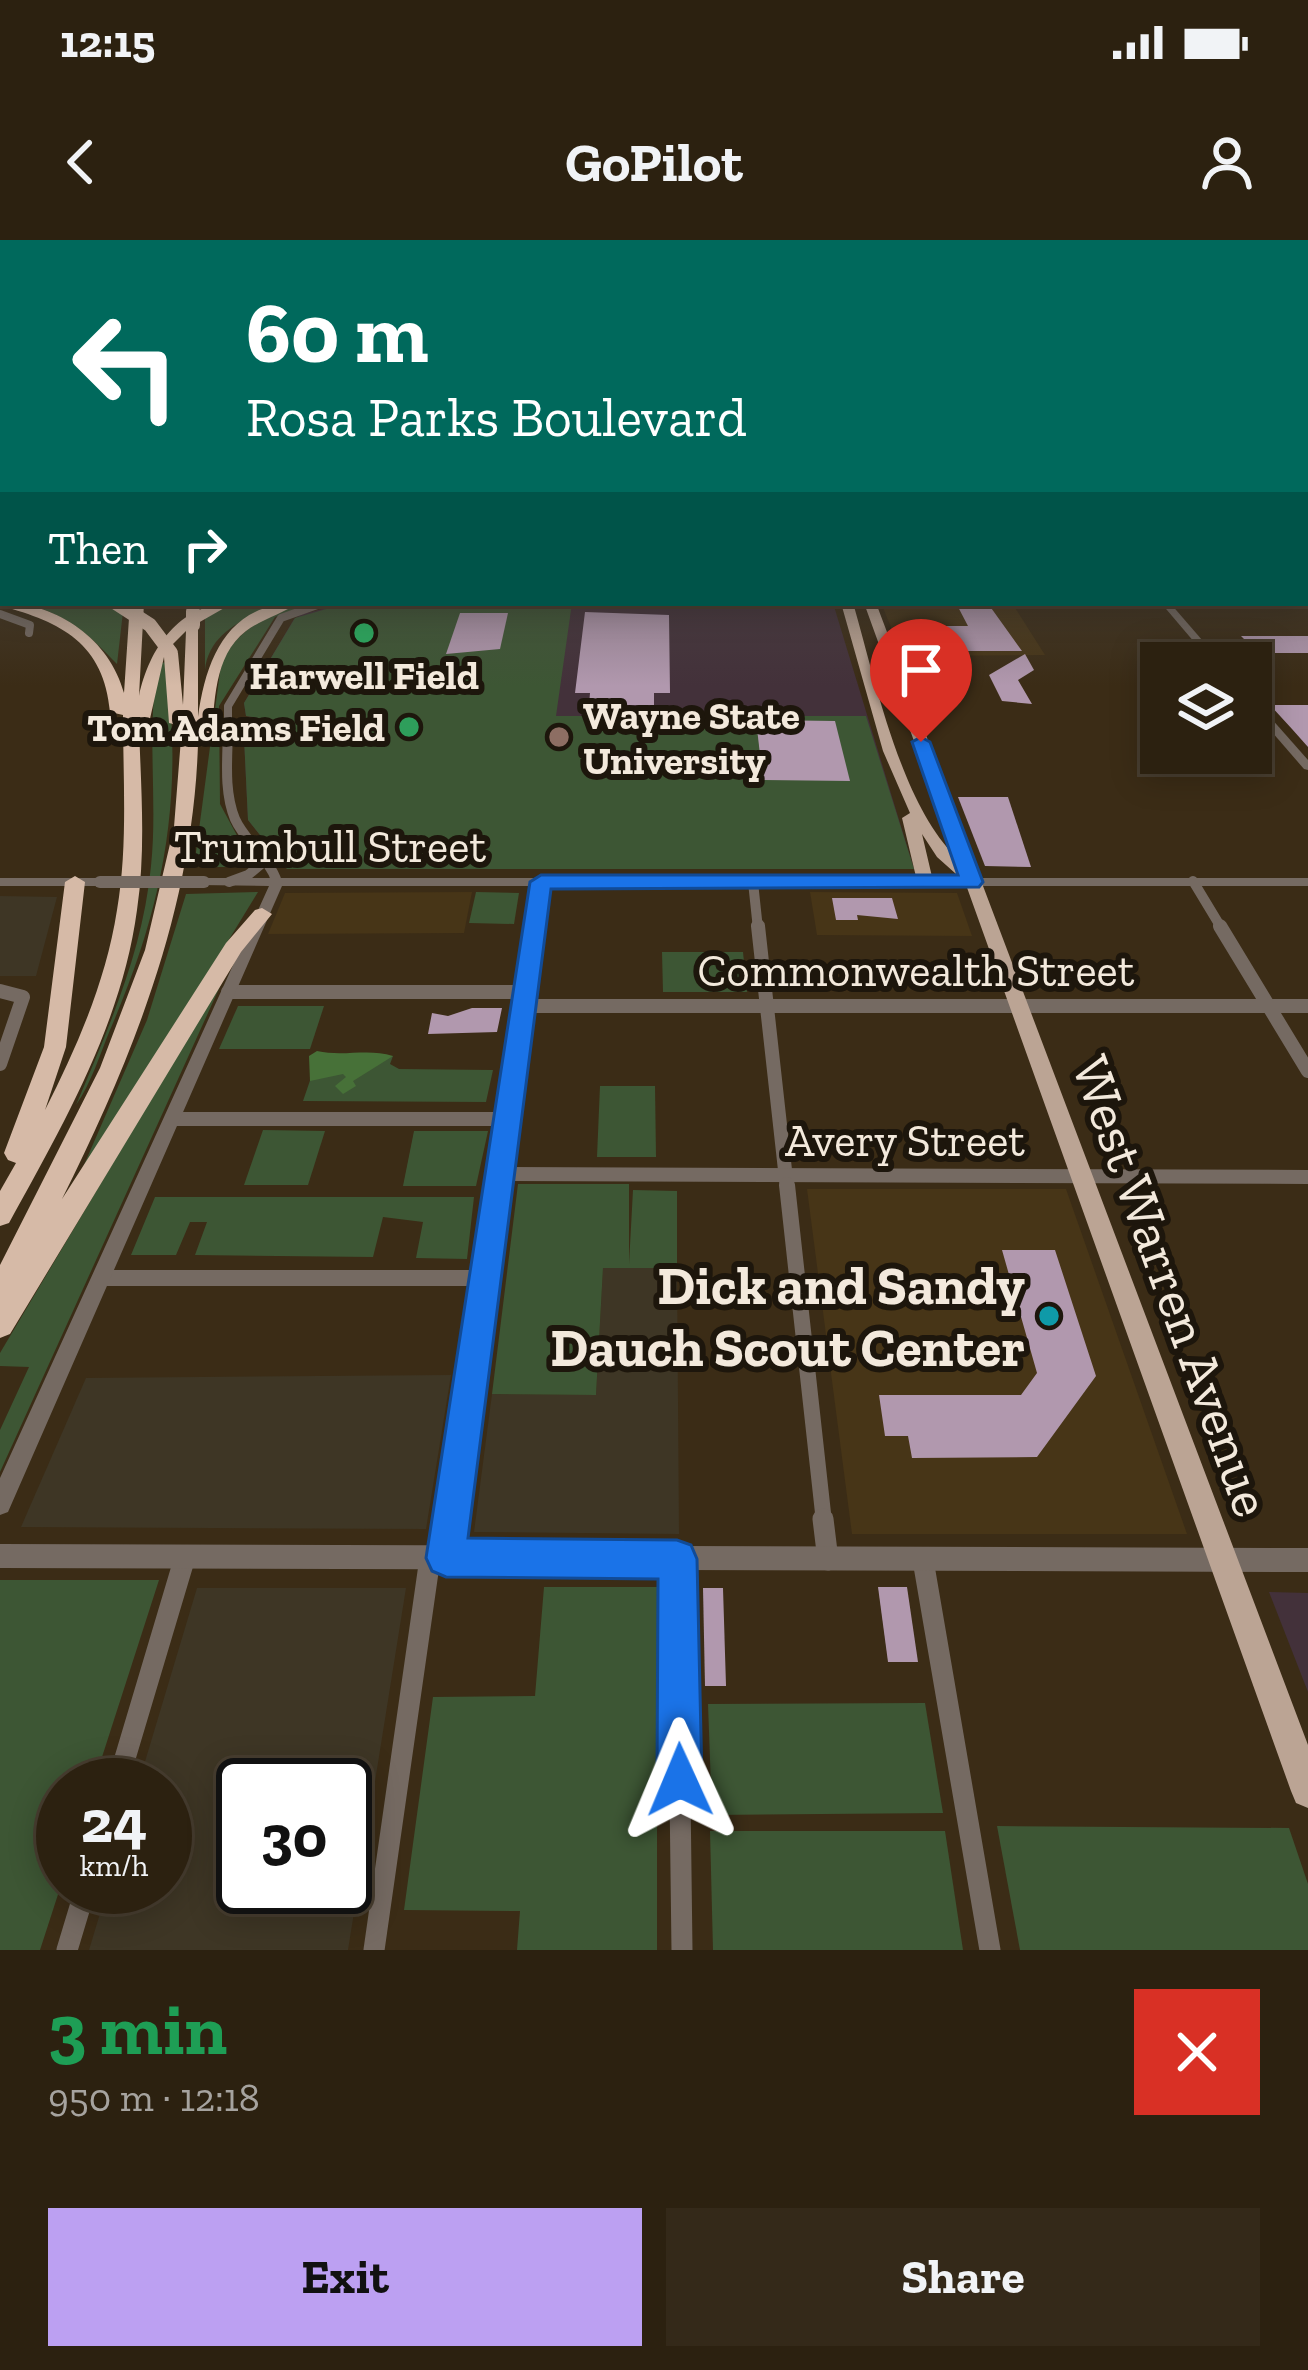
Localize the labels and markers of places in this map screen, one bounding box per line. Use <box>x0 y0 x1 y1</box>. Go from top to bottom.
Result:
pin <box>870 619 972 742</box>
marker: Harwell Field <box>351 620 377 646</box>
place label: Harwell Field <box>249 652 479 699</box>
place label: Wayne State University <box>583 692 800 784</box>
place label: Tom Adams Field <box>87 704 385 751</box>
marker: Tom Adams Field <box>396 714 422 740</box>
marker: Wayne State University <box>546 724 572 750</box>
place label: Dick and Sandy Dauch Scout Center <box>550 1253 1025 1380</box>
marker: Dick and Sandy Dauch Scout Center <box>1036 1303 1062 1329</box>

